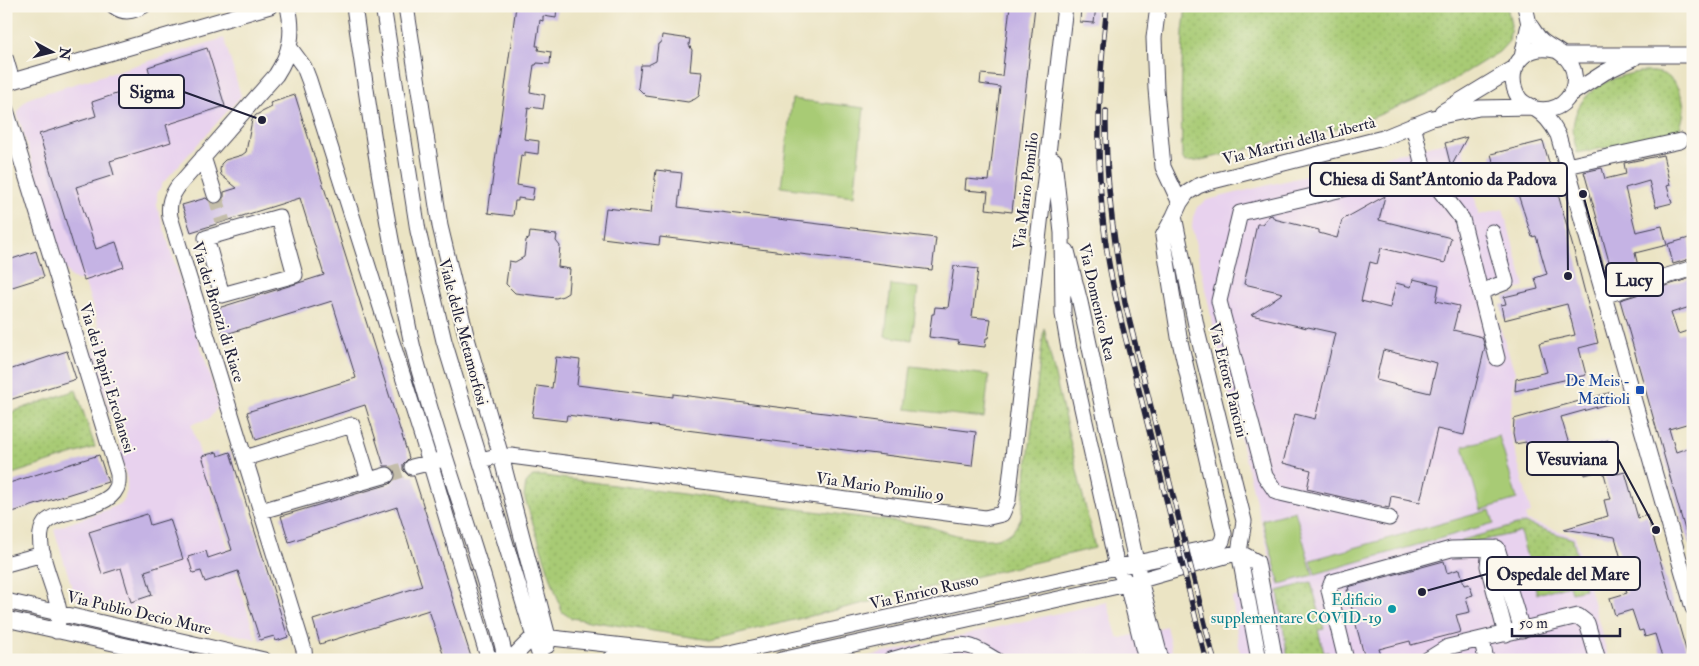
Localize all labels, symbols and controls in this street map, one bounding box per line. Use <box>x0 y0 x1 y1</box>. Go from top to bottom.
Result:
north arrow <box>28 28 78 78</box>
text: N <box>55 45 74 61</box>
callout: Sigma <box>119 75 184 108</box>
text: Sigma <box>130 81 175 104</box>
street label: Via Martiri della Libertà <box>1220 112 1378 170</box>
street label: Via Mario Pomilio <box>1009 131 1043 251</box>
callout: Chiesa di Sant'Antonio da Padova <box>1310 163 1567 196</box>
text: Chiesa di Sant'Antonio da Padova <box>1319 168 1557 191</box>
street label: Via dei Bronzi di Riace <box>187 239 249 385</box>
street label: Via Domenico Rea <box>1074 241 1120 363</box>
street label: Viale delle Metamorfosi <box>434 256 492 408</box>
callout: Lucy <box>1606 263 1663 296</box>
text: Lucy <box>1615 269 1654 292</box>
street label: Via dei Papiri Ercolanesi <box>74 301 139 456</box>
street label: Via Ettore Pancini <box>1204 320 1252 440</box>
place label: De Meis - Mattioli <box>1565 371 1630 409</box>
marker: De Meis - Mattioli <box>1634 384 1646 396</box>
callout: Vesuviana <box>1527 442 1618 475</box>
text: Vesuviana <box>1536 448 1608 471</box>
street label: Via Mario Pomilio 9 <box>815 468 945 506</box>
callout: Ospedale del Mare <box>1487 557 1640 590</box>
text: Ospedale del Mare <box>1496 563 1630 586</box>
street label: Via Enrico Russo <box>868 570 981 614</box>
street label: Via Publio Decio Mure <box>65 587 213 639</box>
place label: Edificio supplementare COVID-19 <box>1211 590 1382 629</box>
marker: Edificio supplementare COVID-19 <box>1386 603 1398 615</box>
scale bar <box>1512 606 1619 638</box>
text: 50 m <box>1519 614 1548 633</box>

